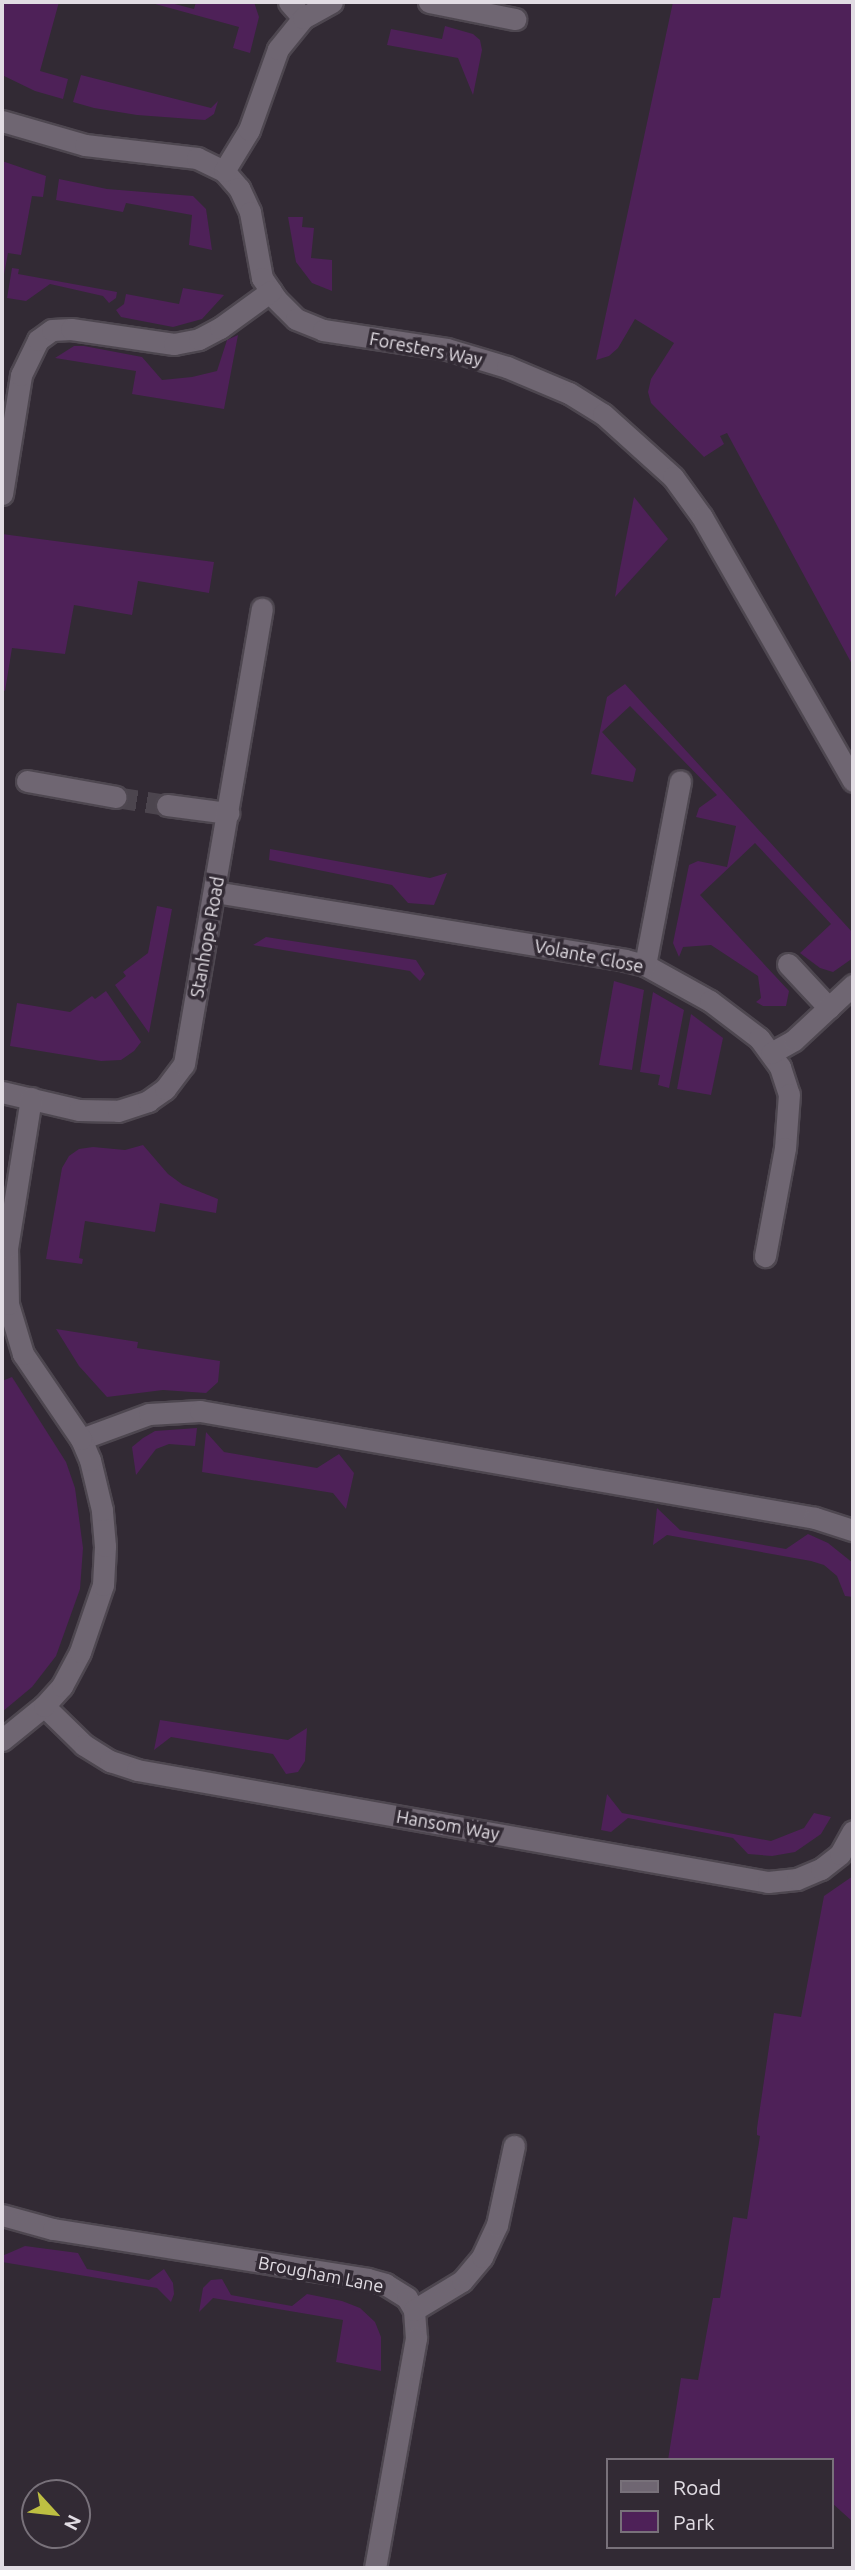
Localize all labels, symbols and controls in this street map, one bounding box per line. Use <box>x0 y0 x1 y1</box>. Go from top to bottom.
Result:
street label: Foresters Way <box>368 327 484 371</box>
street label: Stanhope Road <box>186 875 228 999</box>
street label: Volante Close <box>533 935 645 977</box>
street label: Hansom Way <box>395 1805 501 1845</box>
street label: Brougham Lane <box>256 2251 386 2297</box>
legend <box>606 2458 834 2549</box>
text: Road <box>673 2475 721 2499</box>
north arrow <box>21 2479 91 2549</box>
text: Park <box>673 2510 715 2534</box>
text: N <box>60 2511 86 2534</box>

